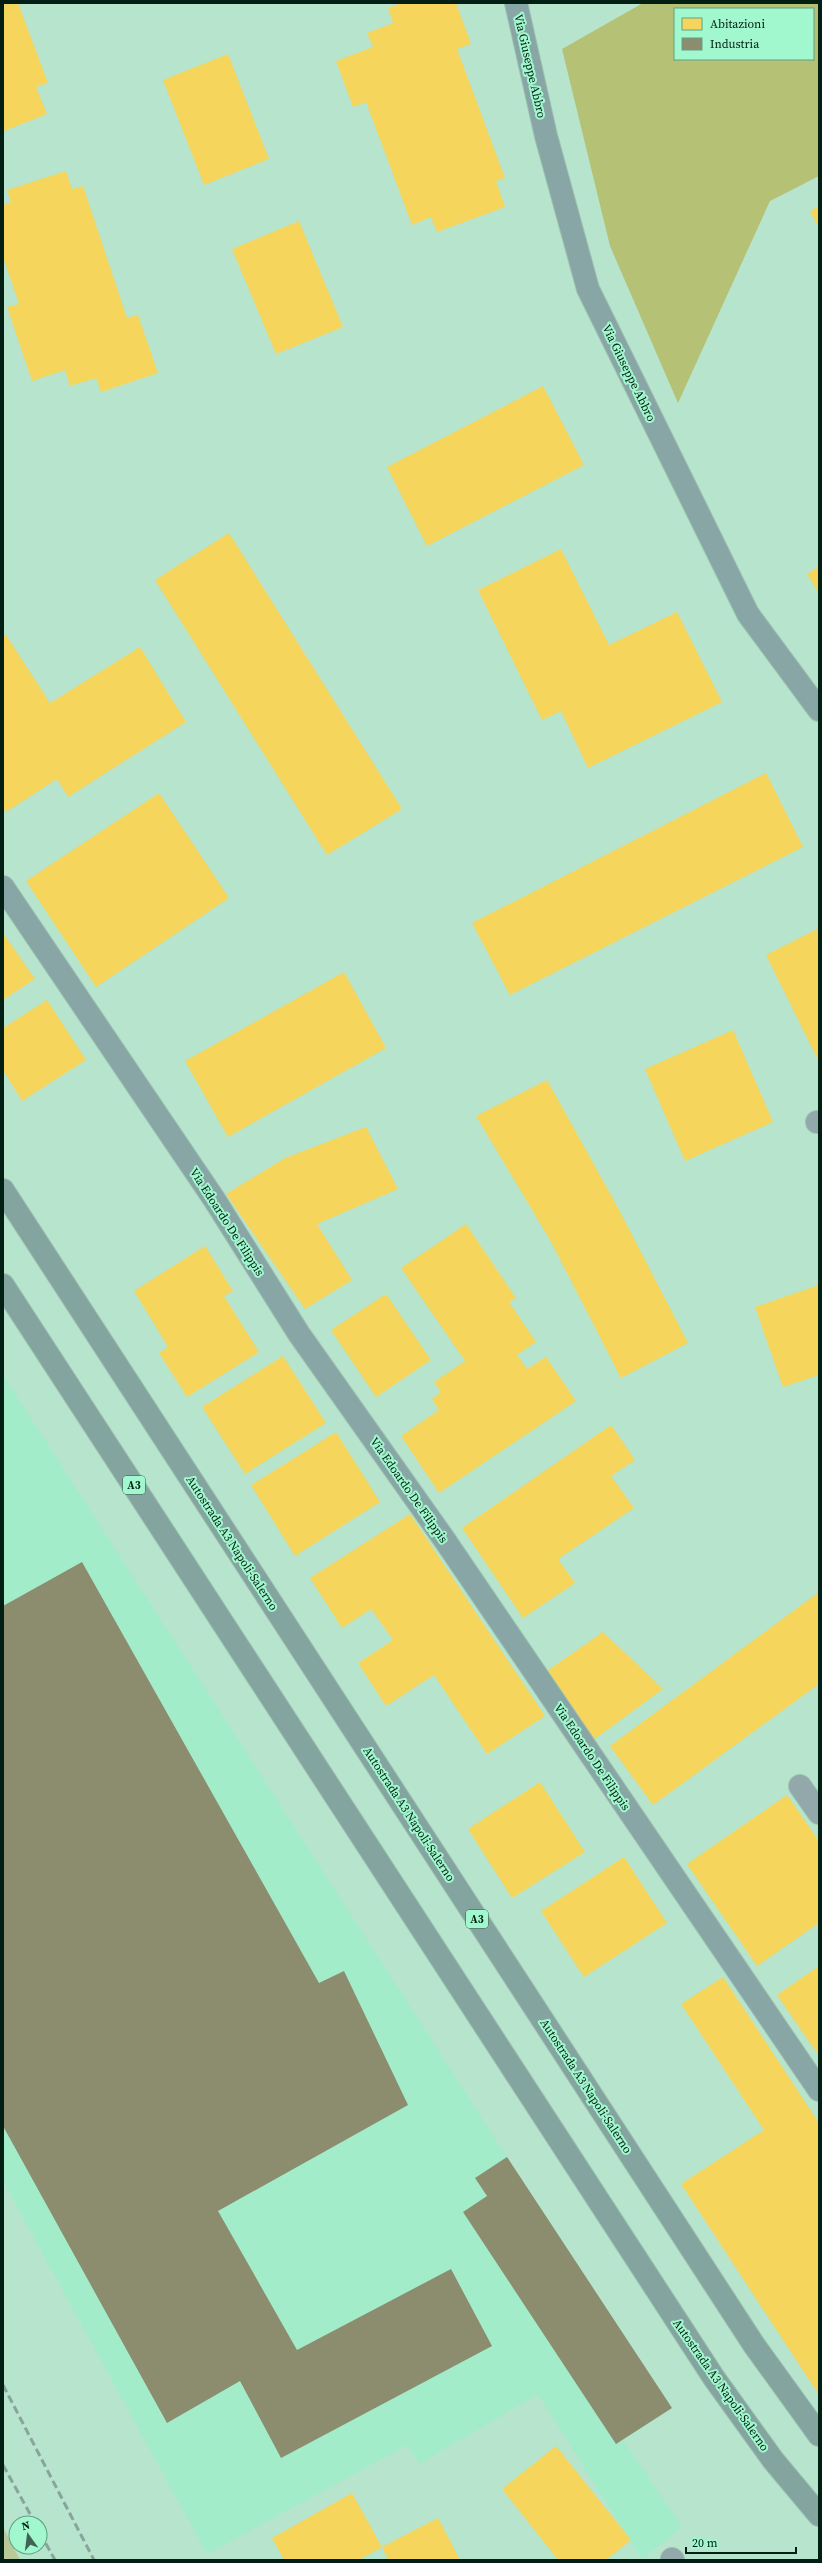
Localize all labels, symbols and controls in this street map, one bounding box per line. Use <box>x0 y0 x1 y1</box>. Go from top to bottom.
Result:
legend <box>674 8 814 60</box>
street label: Via Giuseppe Abbro <box>510 12 550 120</box>
text: Abitazioni <box>710 16 765 32</box>
text: Industria <box>710 36 760 52</box>
street label: Via Giuseppe Abbro <box>599 322 660 425</box>
street label: Via Edoardo De Filippis <box>186 1165 268 1279</box>
street label: Via Edoardo De Filippis <box>366 1434 452 1546</box>
street label: Autostrada A3 Napoli-Salerno <box>182 1473 282 1614</box>
road number: A3 <box>123 1476 145 1494</box>
street label: Via Edoardo De Filippis <box>550 1700 634 1814</box>
street label: Autostrada A3 Napoli-Salerno <box>359 1744 459 1885</box>
road number: A3 <box>466 1910 488 1928</box>
street label: Autostrada A3 Napoli-Salerno <box>536 2016 636 2157</box>
street label: Autostrada A3 Napoli-Salerno <box>669 2316 773 2454</box>
north arrow <box>8 2515 48 2555</box>
text: N <box>20 2518 31 2534</box>
scale bar <box>686 2529 796 2555</box>
text: 20 m <box>692 2535 718 2551</box>

